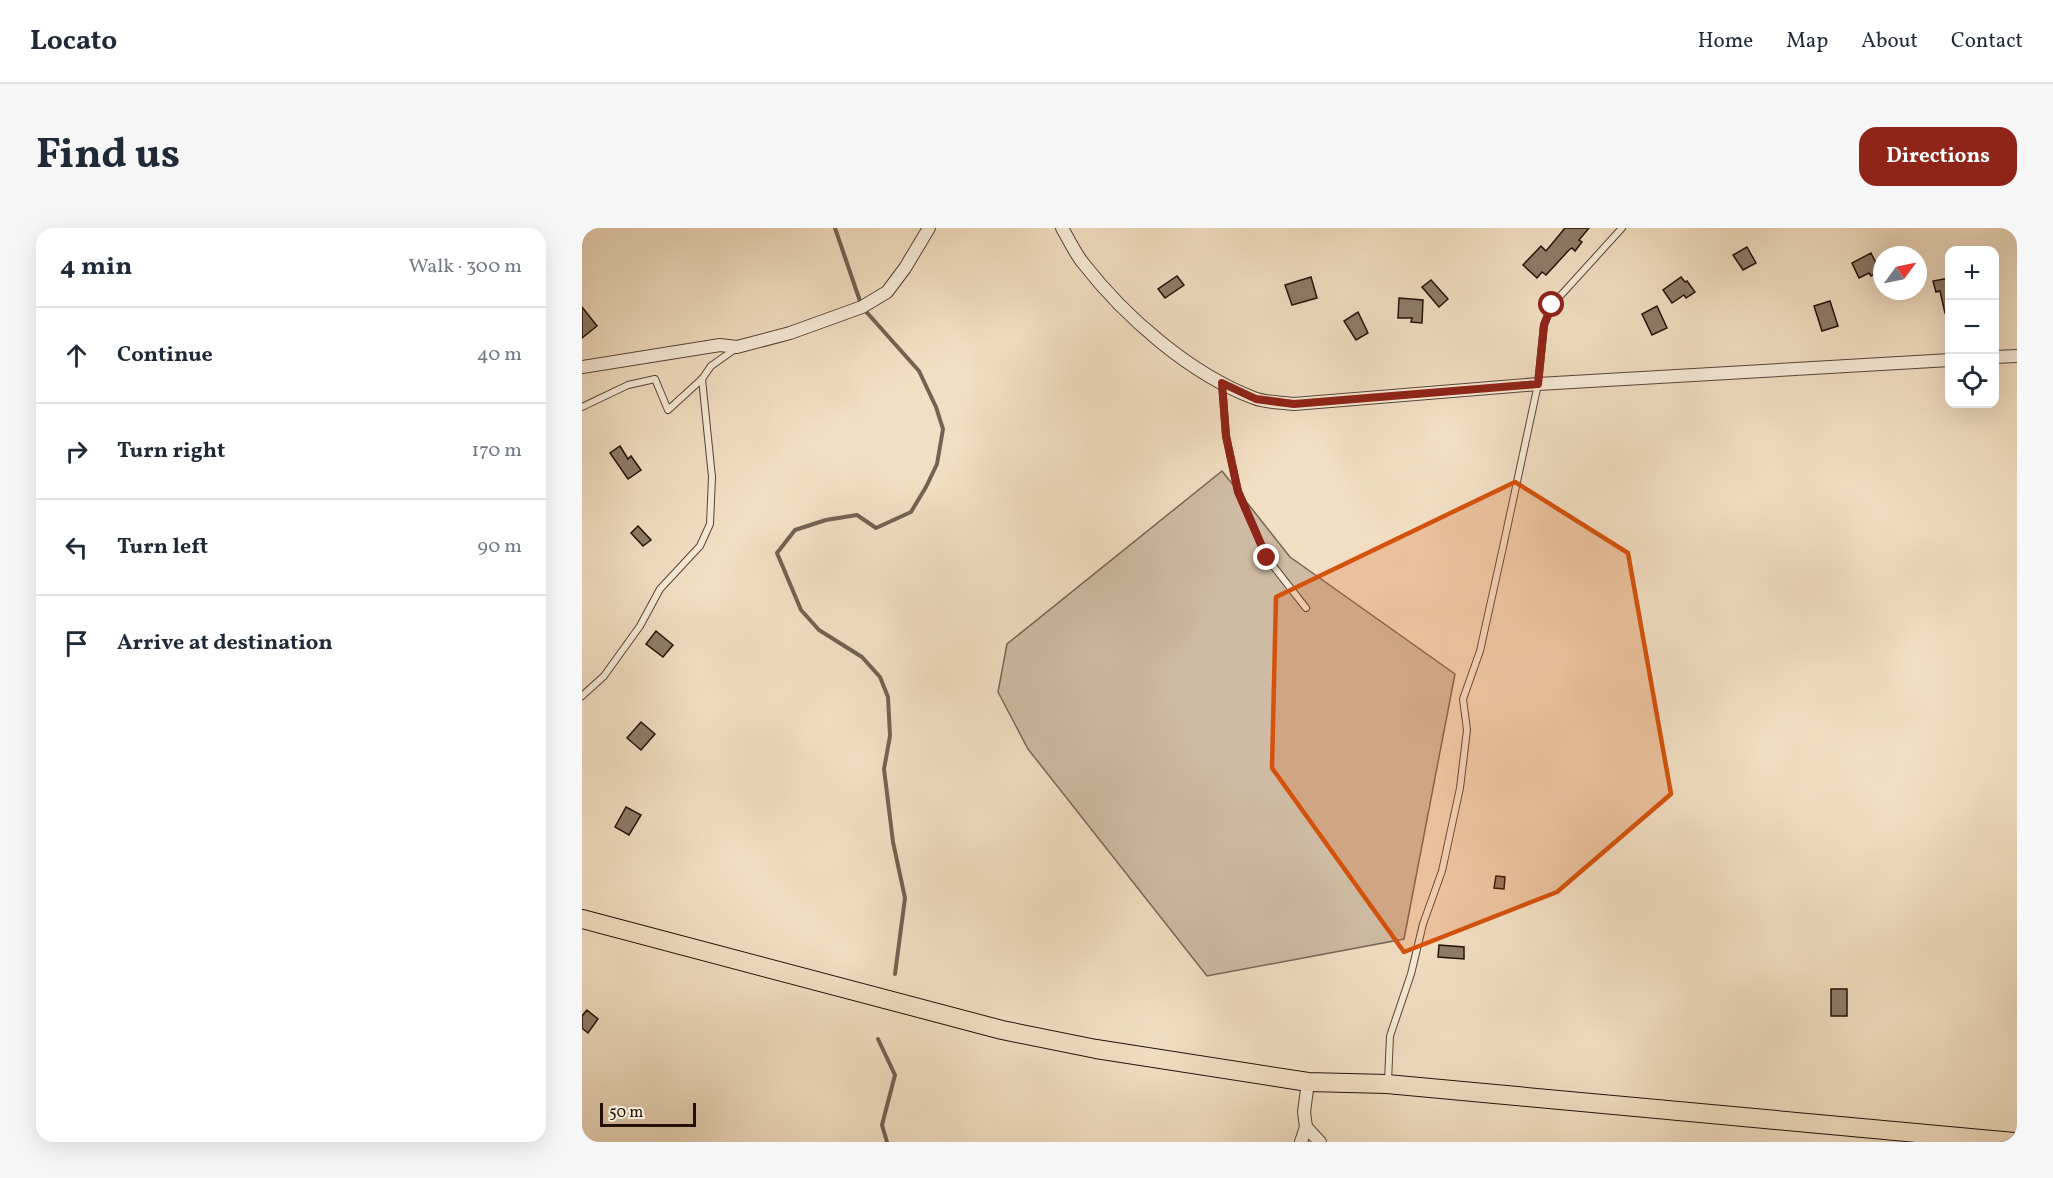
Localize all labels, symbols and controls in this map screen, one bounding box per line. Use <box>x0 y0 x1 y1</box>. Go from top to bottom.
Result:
text: Locato <box>30 22 117 61</box>
text: Home <box>1698 27 1753 56</box>
text: Map <box>1786 27 1828 56</box>
text: About <box>1861 27 1918 56</box>
text: Contact <box>1951 27 2023 56</box>
text: Find us <box>36 127 180 186</box>
button: Directions <box>1859 127 2017 186</box>
north arrow <box>1873 246 1927 300</box>
map controls <box>1945 246 1999 408</box>
button: + <box>1945 246 1999 300</box>
text: 4 min <box>60 249 132 285</box>
text: Walk · 300 m <box>409 253 522 281</box>
route start <box>1538 291 1564 317</box>
button: − <box>1945 300 1999 354</box>
icon: ahead <box>60 339 93 372</box>
text: Continue <box>117 340 213 371</box>
text: 40 m <box>477 341 522 369</box>
button: locate <box>1945 354 1999 408</box>
icon: right <box>60 435 93 468</box>
text: Turn right <box>117 436 225 467</box>
text: 170 m <box>472 437 522 465</box>
icon: left <box>60 531 93 564</box>
text: Turn left <box>117 532 208 563</box>
text: 90 m <box>478 533 522 561</box>
route end <box>1253 544 1279 570</box>
icon: arrive <box>60 627 93 660</box>
text: Arrive at destination <box>117 628 333 659</box>
scale bar <box>600 1100 696 1128</box>
text: 50 m <box>609 1102 643 1124</box>

